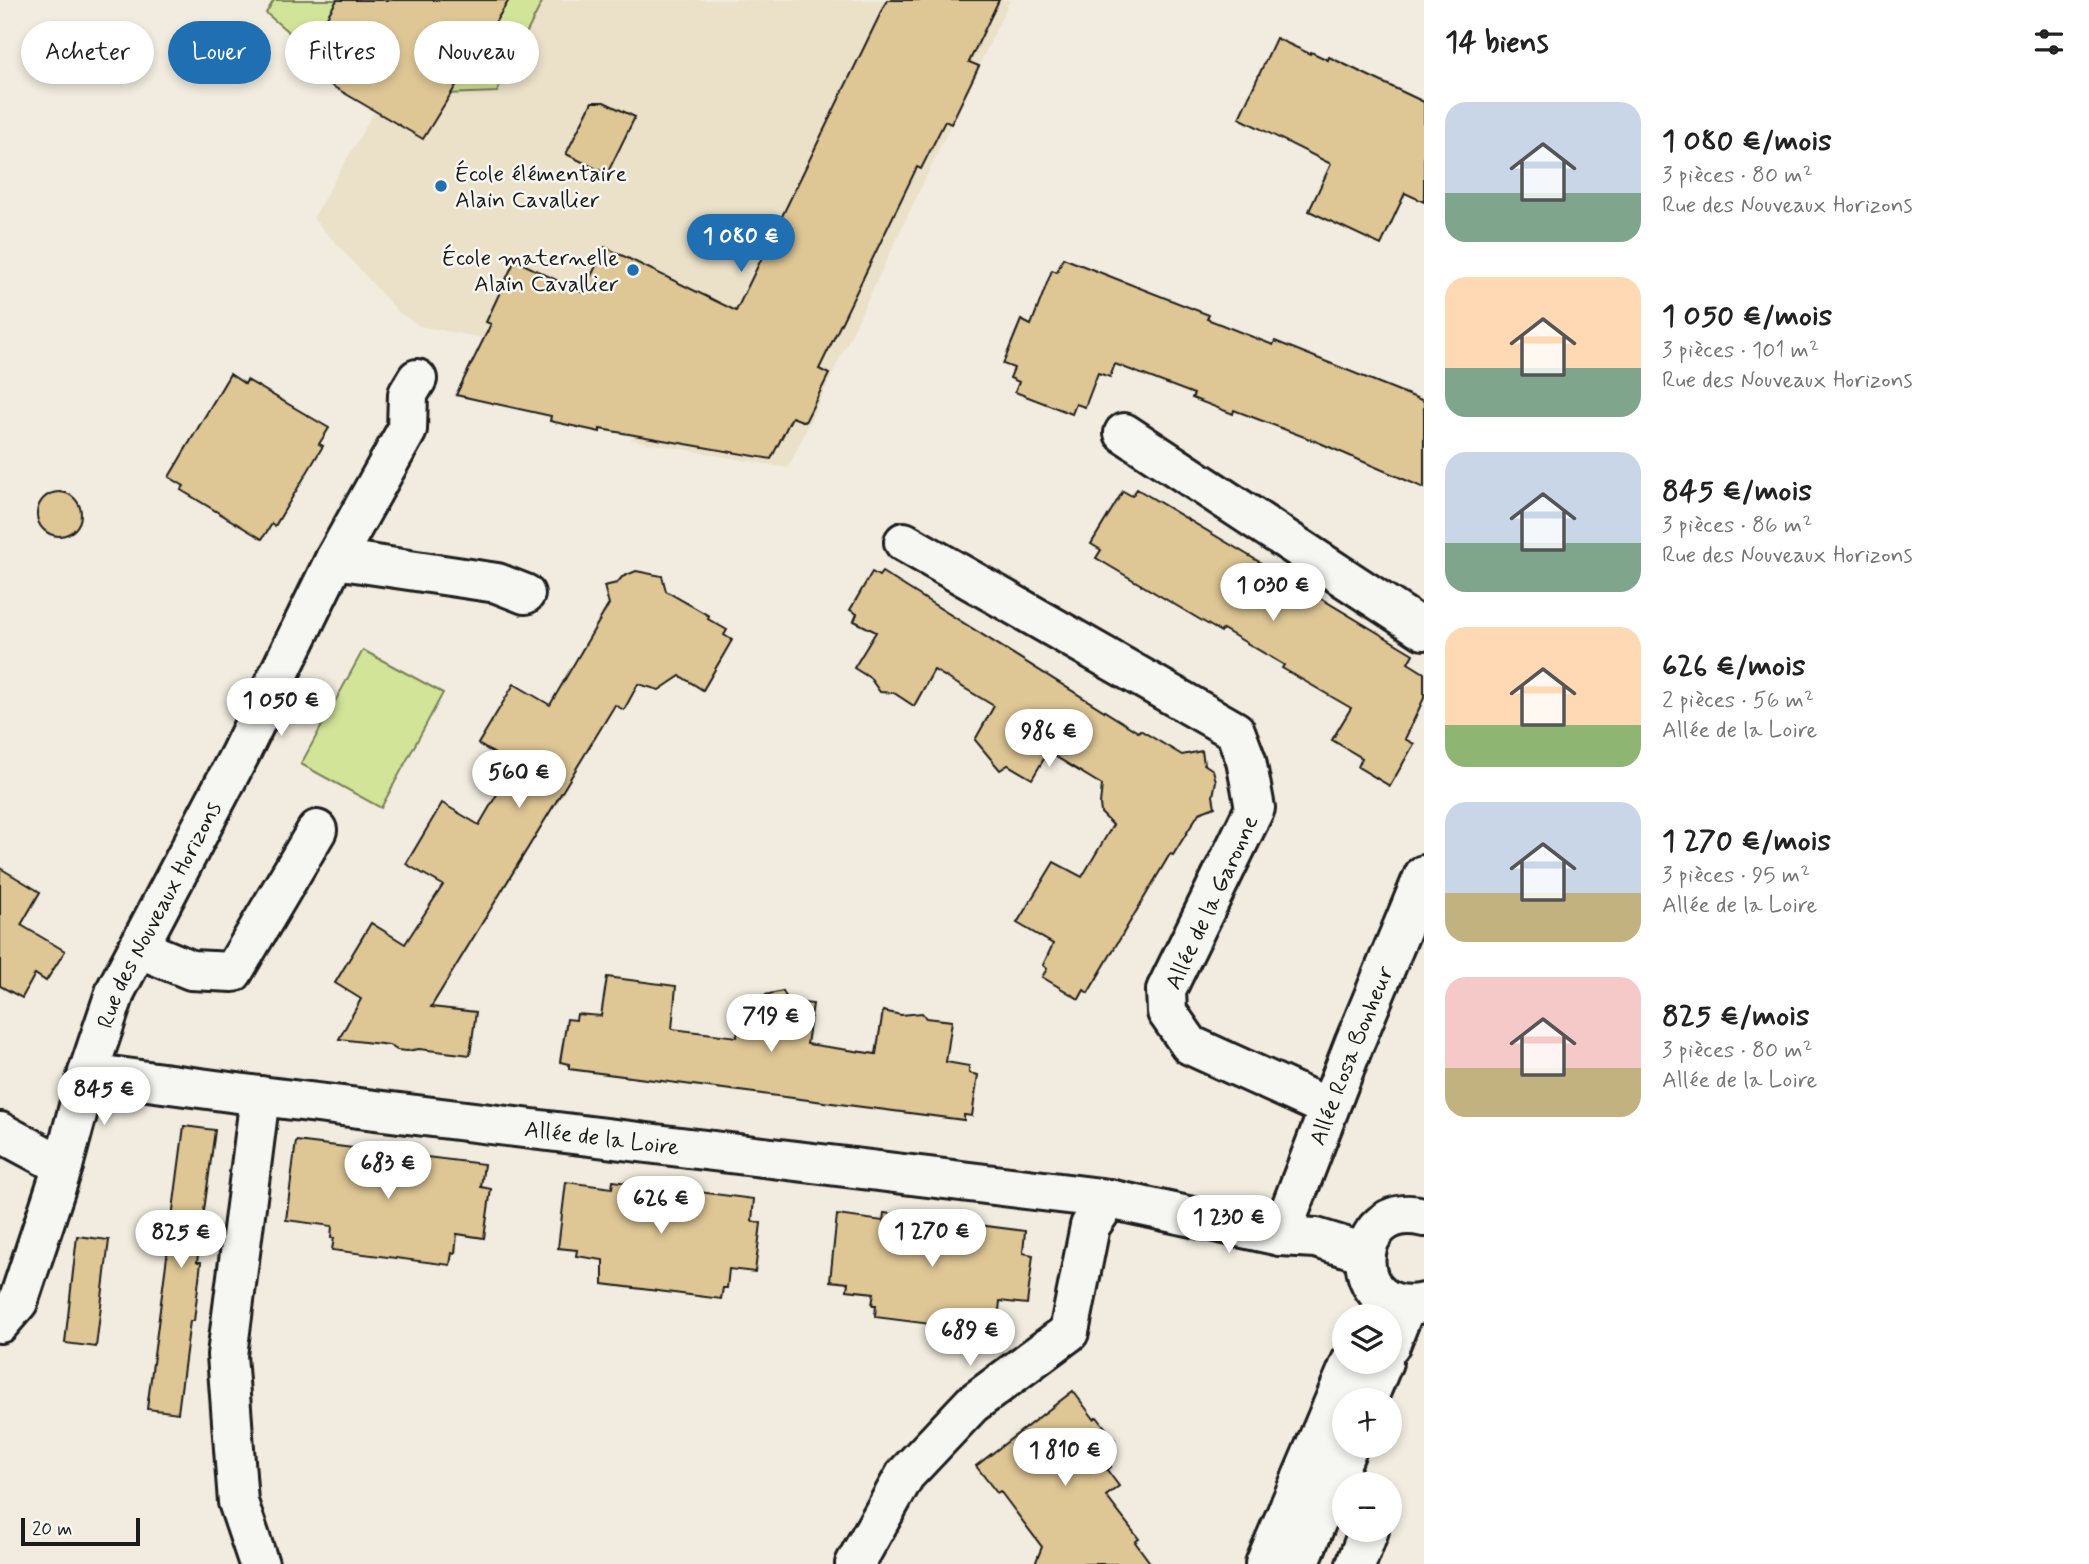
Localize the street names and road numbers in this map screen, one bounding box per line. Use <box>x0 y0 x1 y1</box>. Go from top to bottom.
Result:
street label: Rue des Nouveaux Horizons <box>91 797 229 1033</box>
street label: Allée de la Garonne <box>1159 811 1266 995</box>
street label: Allée Rosa Bonheur <box>1303 962 1402 1150</box>
street label: Allée de la Loire <box>523 1115 681 1164</box>

